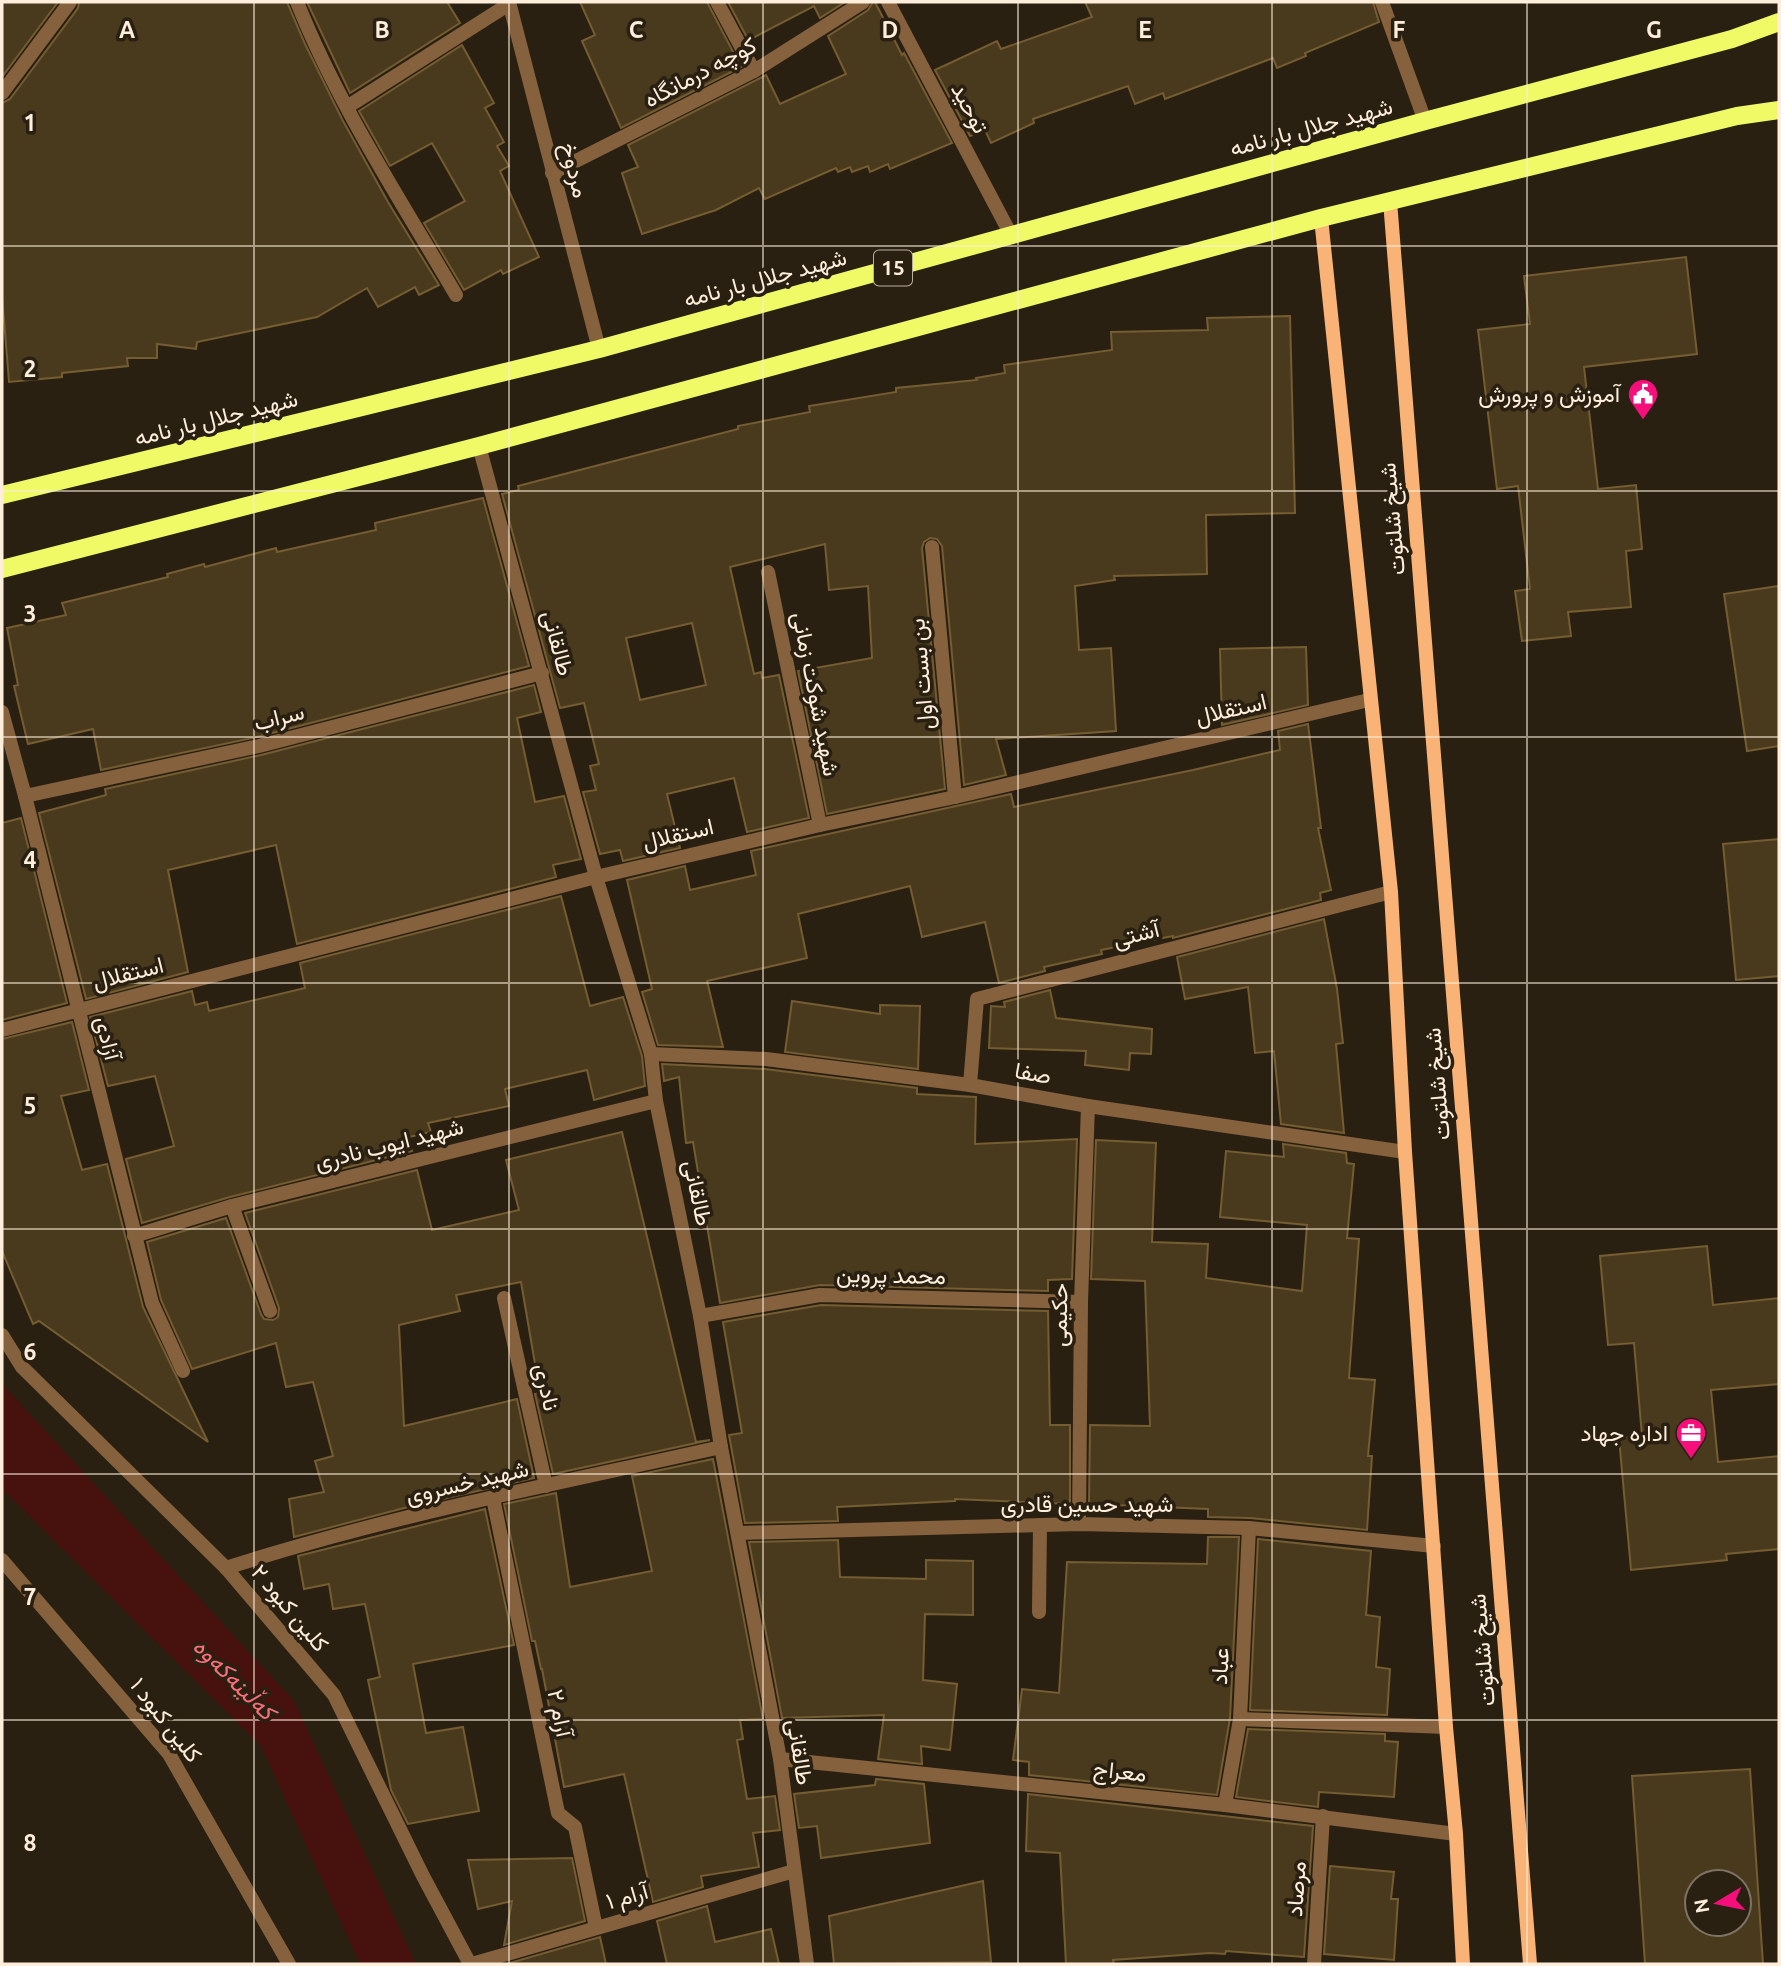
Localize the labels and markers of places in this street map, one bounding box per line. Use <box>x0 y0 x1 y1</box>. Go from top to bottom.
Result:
public building icon: آموزش و پرورش <box>1626 377 1660 421</box>
place label: آموزش و پرورش <box>1478 381 1622 410</box>
office icon: اداره جهاد <box>1674 1416 1708 1460</box>
place label: اداره جهاد <box>1580 1420 1668 1448</box>

